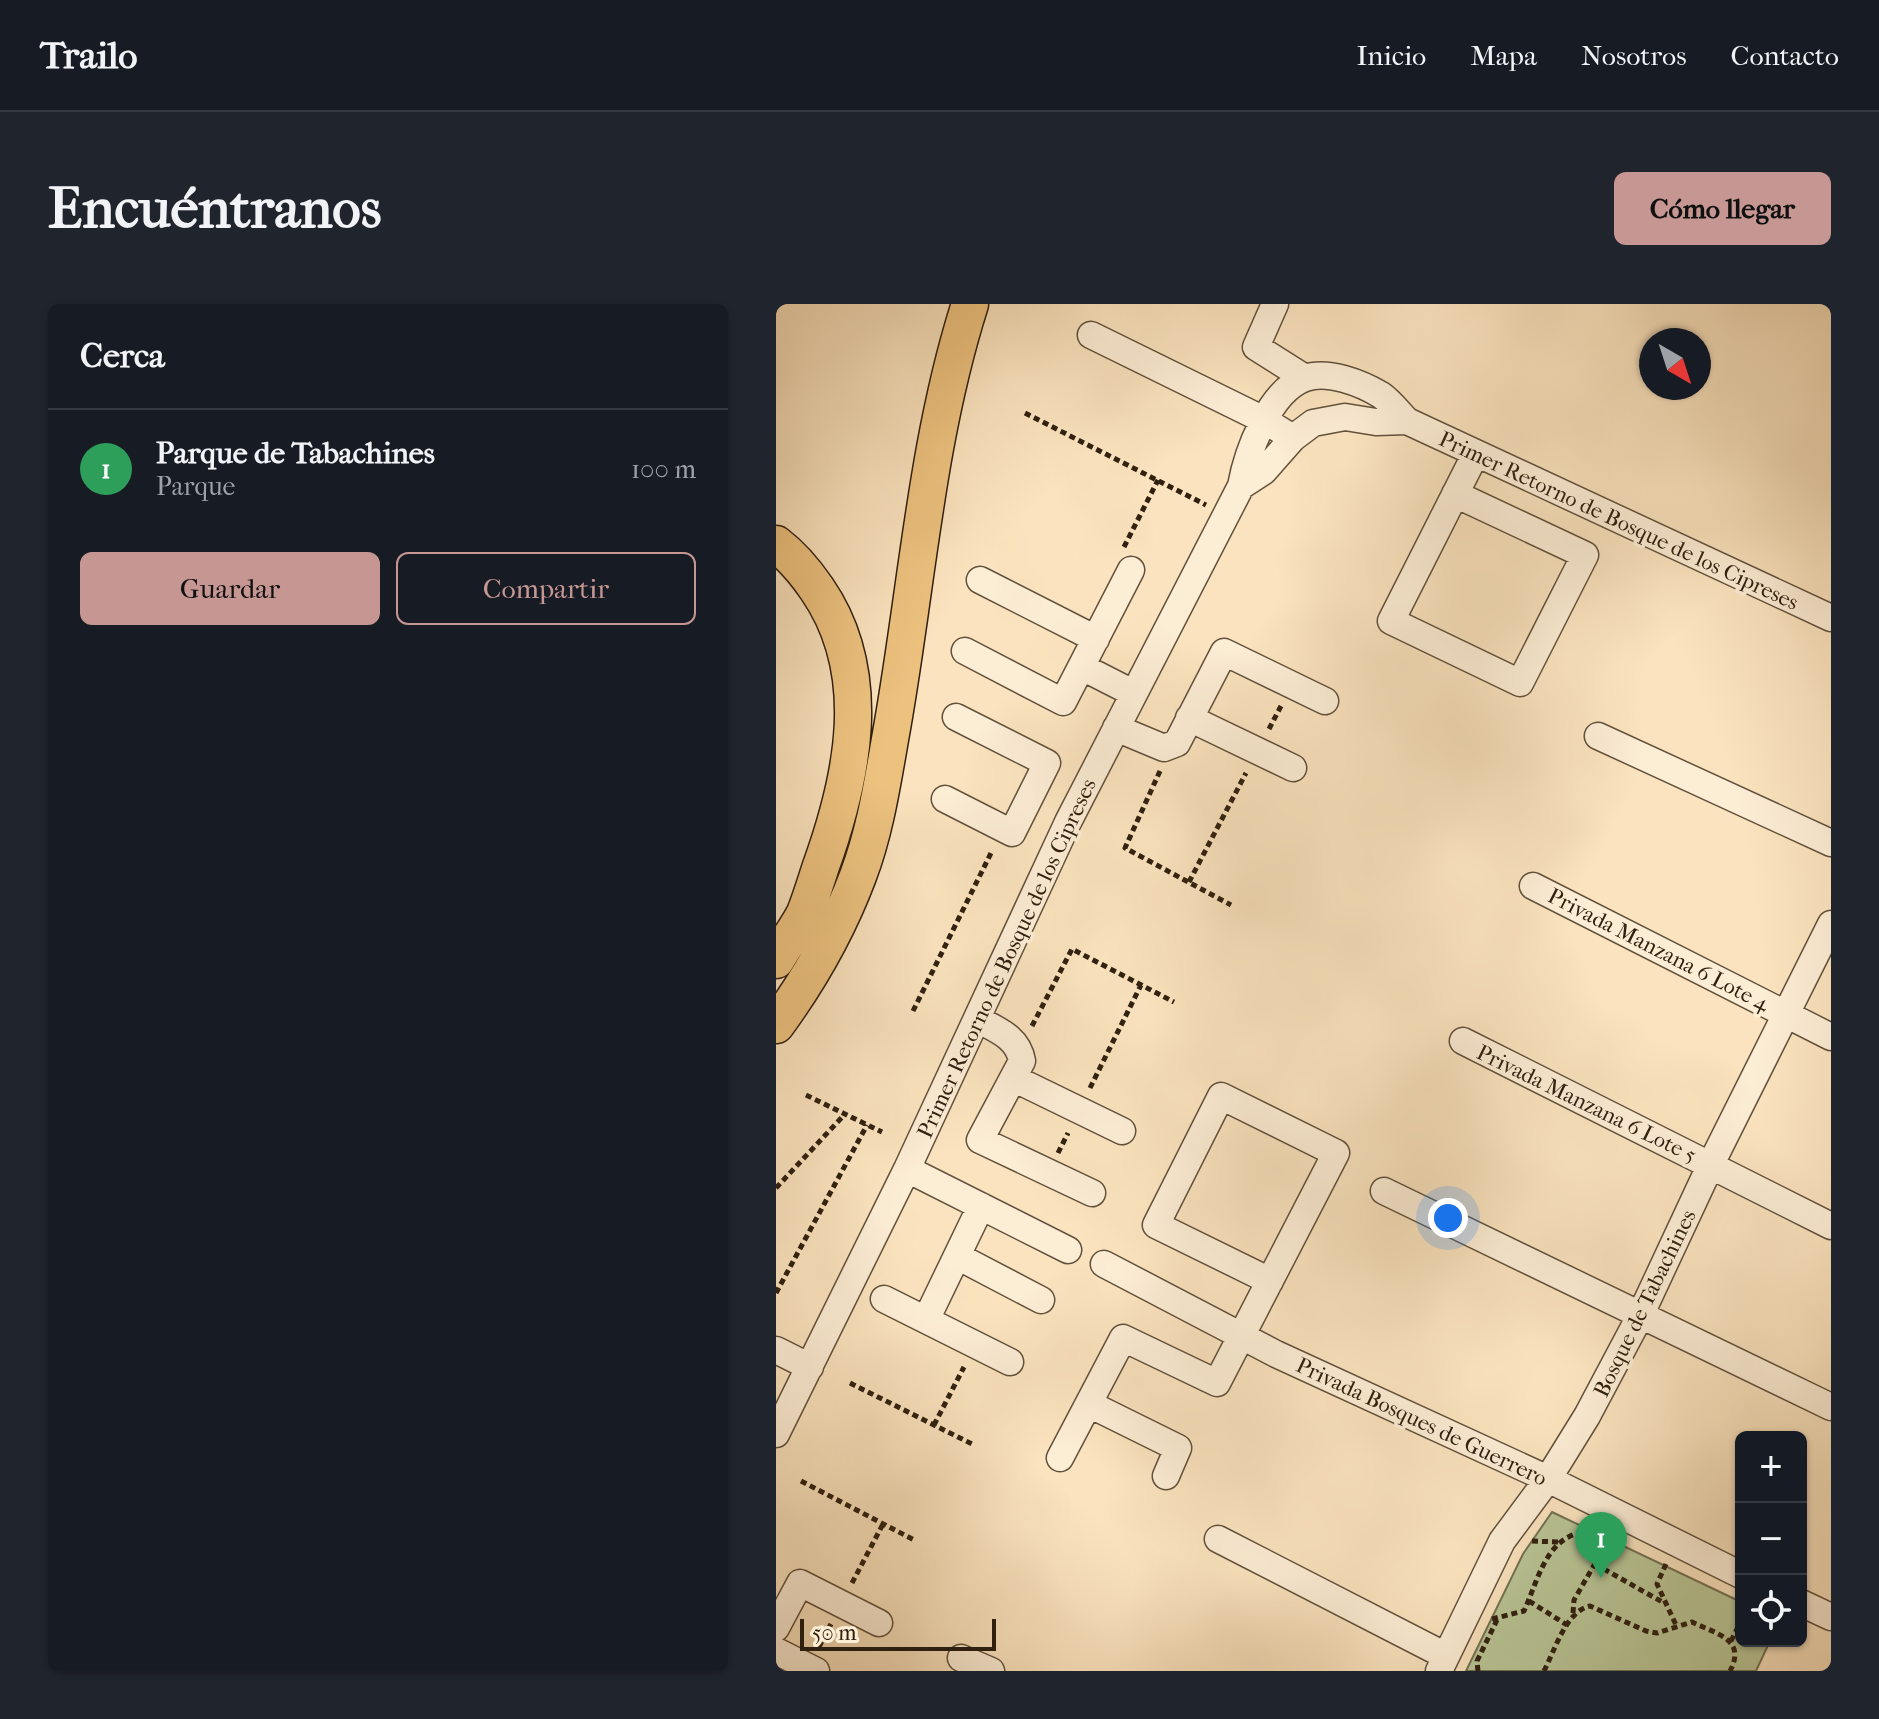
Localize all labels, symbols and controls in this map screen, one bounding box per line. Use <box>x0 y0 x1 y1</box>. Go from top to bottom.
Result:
text: Trailo <box>40 33 137 78</box>
text: Inicio <box>1356 39 1426 72</box>
text: Mapa <box>1470 39 1537 72</box>
text: Nosotros <box>1581 39 1687 72</box>
text: Contacto <box>1731 39 1839 72</box>
button: Cómo llegar <box>1614 172 1831 245</box>
text: Encuéntranos <box>48 176 381 241</box>
north arrow <box>1639 328 1711 400</box>
text: Cerca <box>80 336 165 376</box>
street label: Primer Retorno de Bosque de los Cipreses <box>1435 426 1803 616</box>
text: Parque de Tabachines <box>156 436 435 471</box>
text: 1 <box>101 454 111 485</box>
text: 100 m <box>631 454 696 485</box>
text: Parque <box>156 471 235 502</box>
button: Guardar <box>80 552 380 625</box>
button: Compartir <box>396 552 696 625</box>
street label: Primer Retorno de Bosque de los Cipreses <box>912 774 1102 1142</box>
street label: Privada Manzana 6 Lote 4 <box>1544 883 1774 1017</box>
street label: Privada Manzana 6 Lote 5 <box>1472 1039 1701 1168</box>
your location <box>1428 1198 1468 1238</box>
street label: Bosque de Tabachines <box>1588 1205 1702 1401</box>
street label: Privada Bosques de Guerrero <box>1292 1352 1551 1492</box>
map controls <box>1735 1431 1807 1647</box>
button: + <box>1735 1431 1807 1503</box>
button: − <box>1735 1503 1807 1575</box>
pin: 1 <box>1575 1512 1627 1578</box>
button: locate <box>1735 1575 1807 1647</box>
scale bar <box>800 1615 996 1651</box>
text: 50 m <box>812 1620 857 1646</box>

